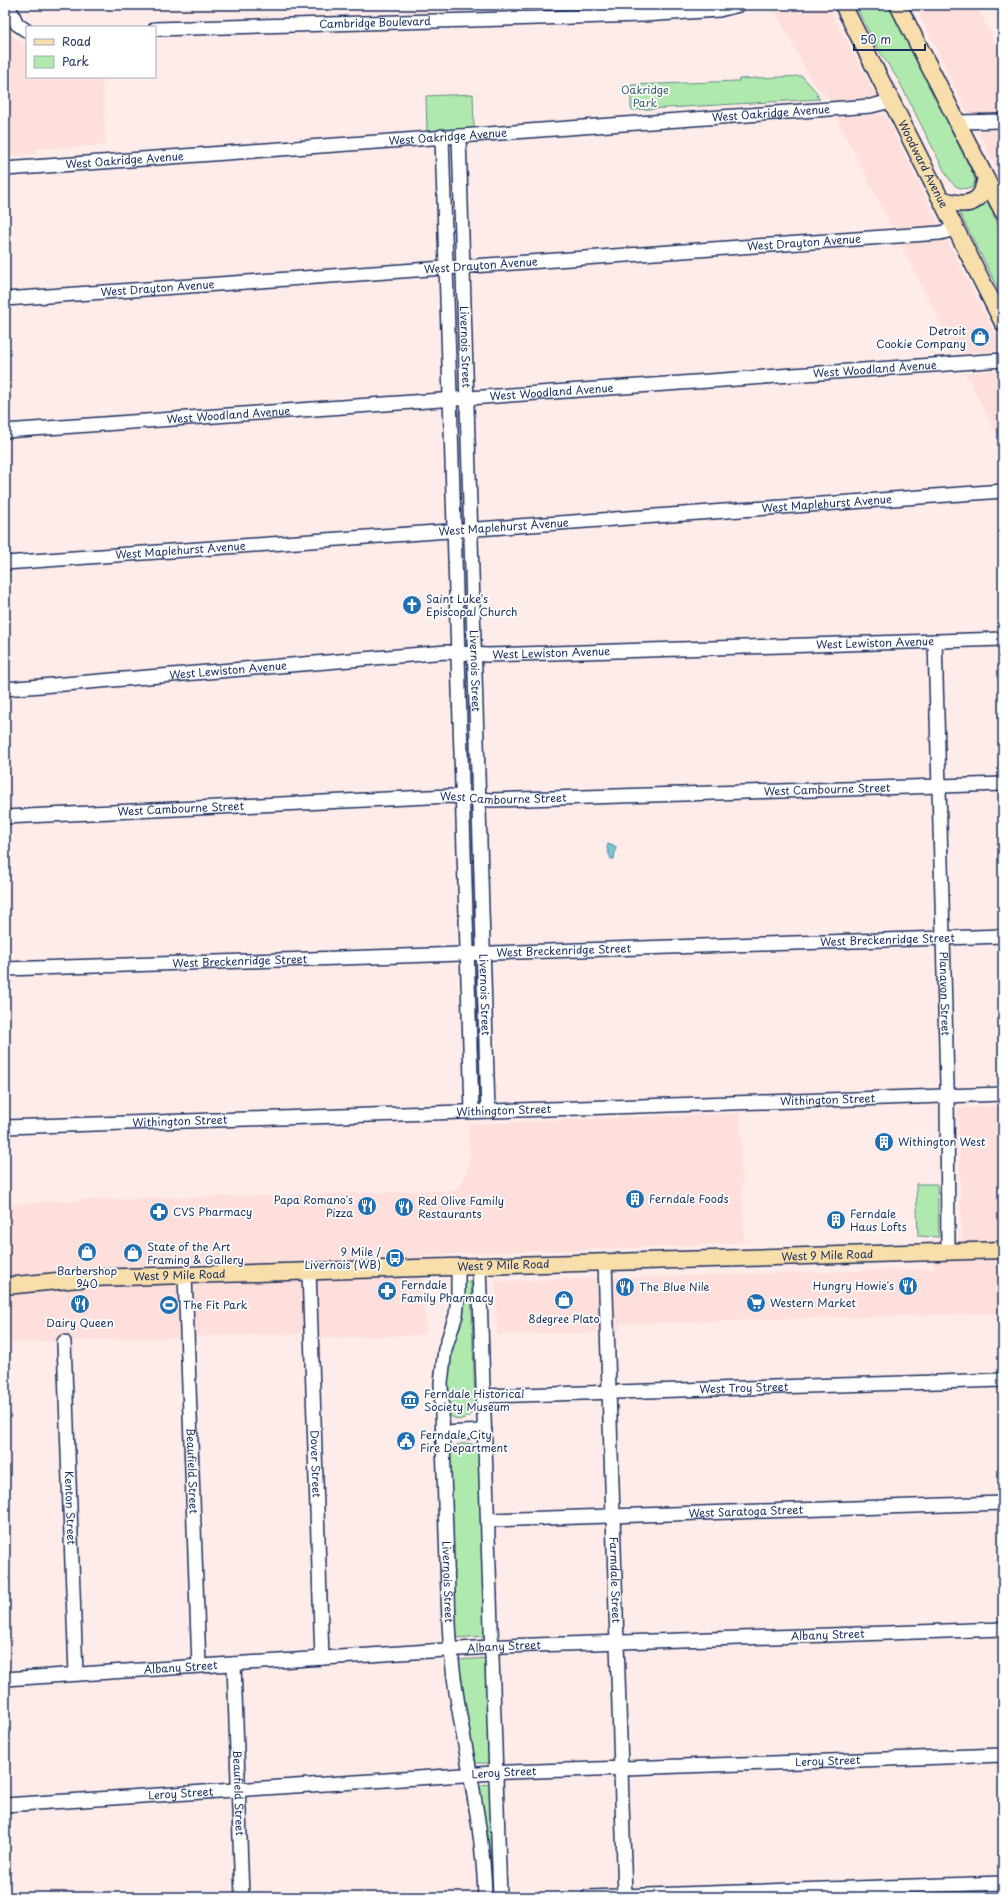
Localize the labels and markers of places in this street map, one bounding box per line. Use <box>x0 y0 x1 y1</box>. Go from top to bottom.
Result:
place label: Detroit Cookie Company <box>876 322 967 352</box>
shop icon: Detroit Cookie Company <box>969 326 991 348</box>
place label: Saint Luke's Episcopal Church <box>426 590 518 620</box>
church icon: Saint Luke's Episcopal Church <box>401 594 423 616</box>
building icon: Withington West <box>873 1131 895 1153</box>
place label: Withington West <box>898 1133 986 1150</box>
building icon: Ferndale Foods <box>624 1188 646 1210</box>
place label: Ferndale Foods <box>649 1190 728 1207</box>
place label: Papa Romano's Pizza <box>274 1191 353 1221</box>
place label: Red Olive Family Restaurants <box>418 1192 504 1222</box>
restaurant icon: Papa Romano's Pizza <box>356 1195 378 1217</box>
restaurant icon: Red Olive Family Restaurants <box>393 1196 415 1218</box>
pharmacy icon: CVS Pharmacy <box>148 1201 170 1223</box>
place label: CVS Pharmacy <box>173 1203 252 1220</box>
place label: Ferndale Haus Lofts <box>850 1205 907 1235</box>
building icon: Ferndale Haus Lofts <box>825 1209 847 1231</box>
place label: State of the Art Framing & Gallery <box>147 1238 244 1268</box>
shop icon: Barbershop 940 <box>76 1241 98 1263</box>
shop icon: State of the Art Framing & Gallery <box>122 1242 144 1264</box>
place label: 9 Mile / Livernois (WB) <box>305 1243 381 1273</box>
bus stop icon: 9 Mile / Livernois (WB) <box>384 1247 406 1269</box>
place label: Barbershop 940 <box>57 1262 118 1292</box>
restaurant icon: Hungry Howie's <box>897 1275 919 1297</box>
place label: Ferndale Family Pharmacy <box>401 1276 494 1306</box>
restaurant icon: The Blue Nile <box>614 1276 636 1298</box>
place label: Hungry Howie's <box>813 1277 894 1294</box>
place label: The Blue Nile <box>639 1278 710 1295</box>
pharmacy icon: Ferndale Family Pharmacy <box>376 1280 398 1302</box>
shop icon: 8degree Plato <box>553 1289 575 1311</box>
supermarket icon: Western Market <box>745 1292 767 1314</box>
restaurant icon: Dairy Queen <box>69 1293 91 1315</box>
sports icon: The Fit Park <box>158 1294 180 1316</box>
place label: Western Market <box>770 1294 856 1311</box>
place label: The Fit Park <box>183 1296 248 1313</box>
place label: 8degree Plato <box>528 1310 600 1327</box>
place label: Dairy Queen <box>46 1314 114 1331</box>
place label: Ferndale Historical Society Museum <box>424 1385 524 1415</box>
museum icon: Ferndale Historical Society Museum <box>399 1389 421 1411</box>
place label: Ferndale City Fire Department <box>420 1426 508 1456</box>
public building icon: Ferndale City Fire Department <box>395 1430 417 1452</box>

